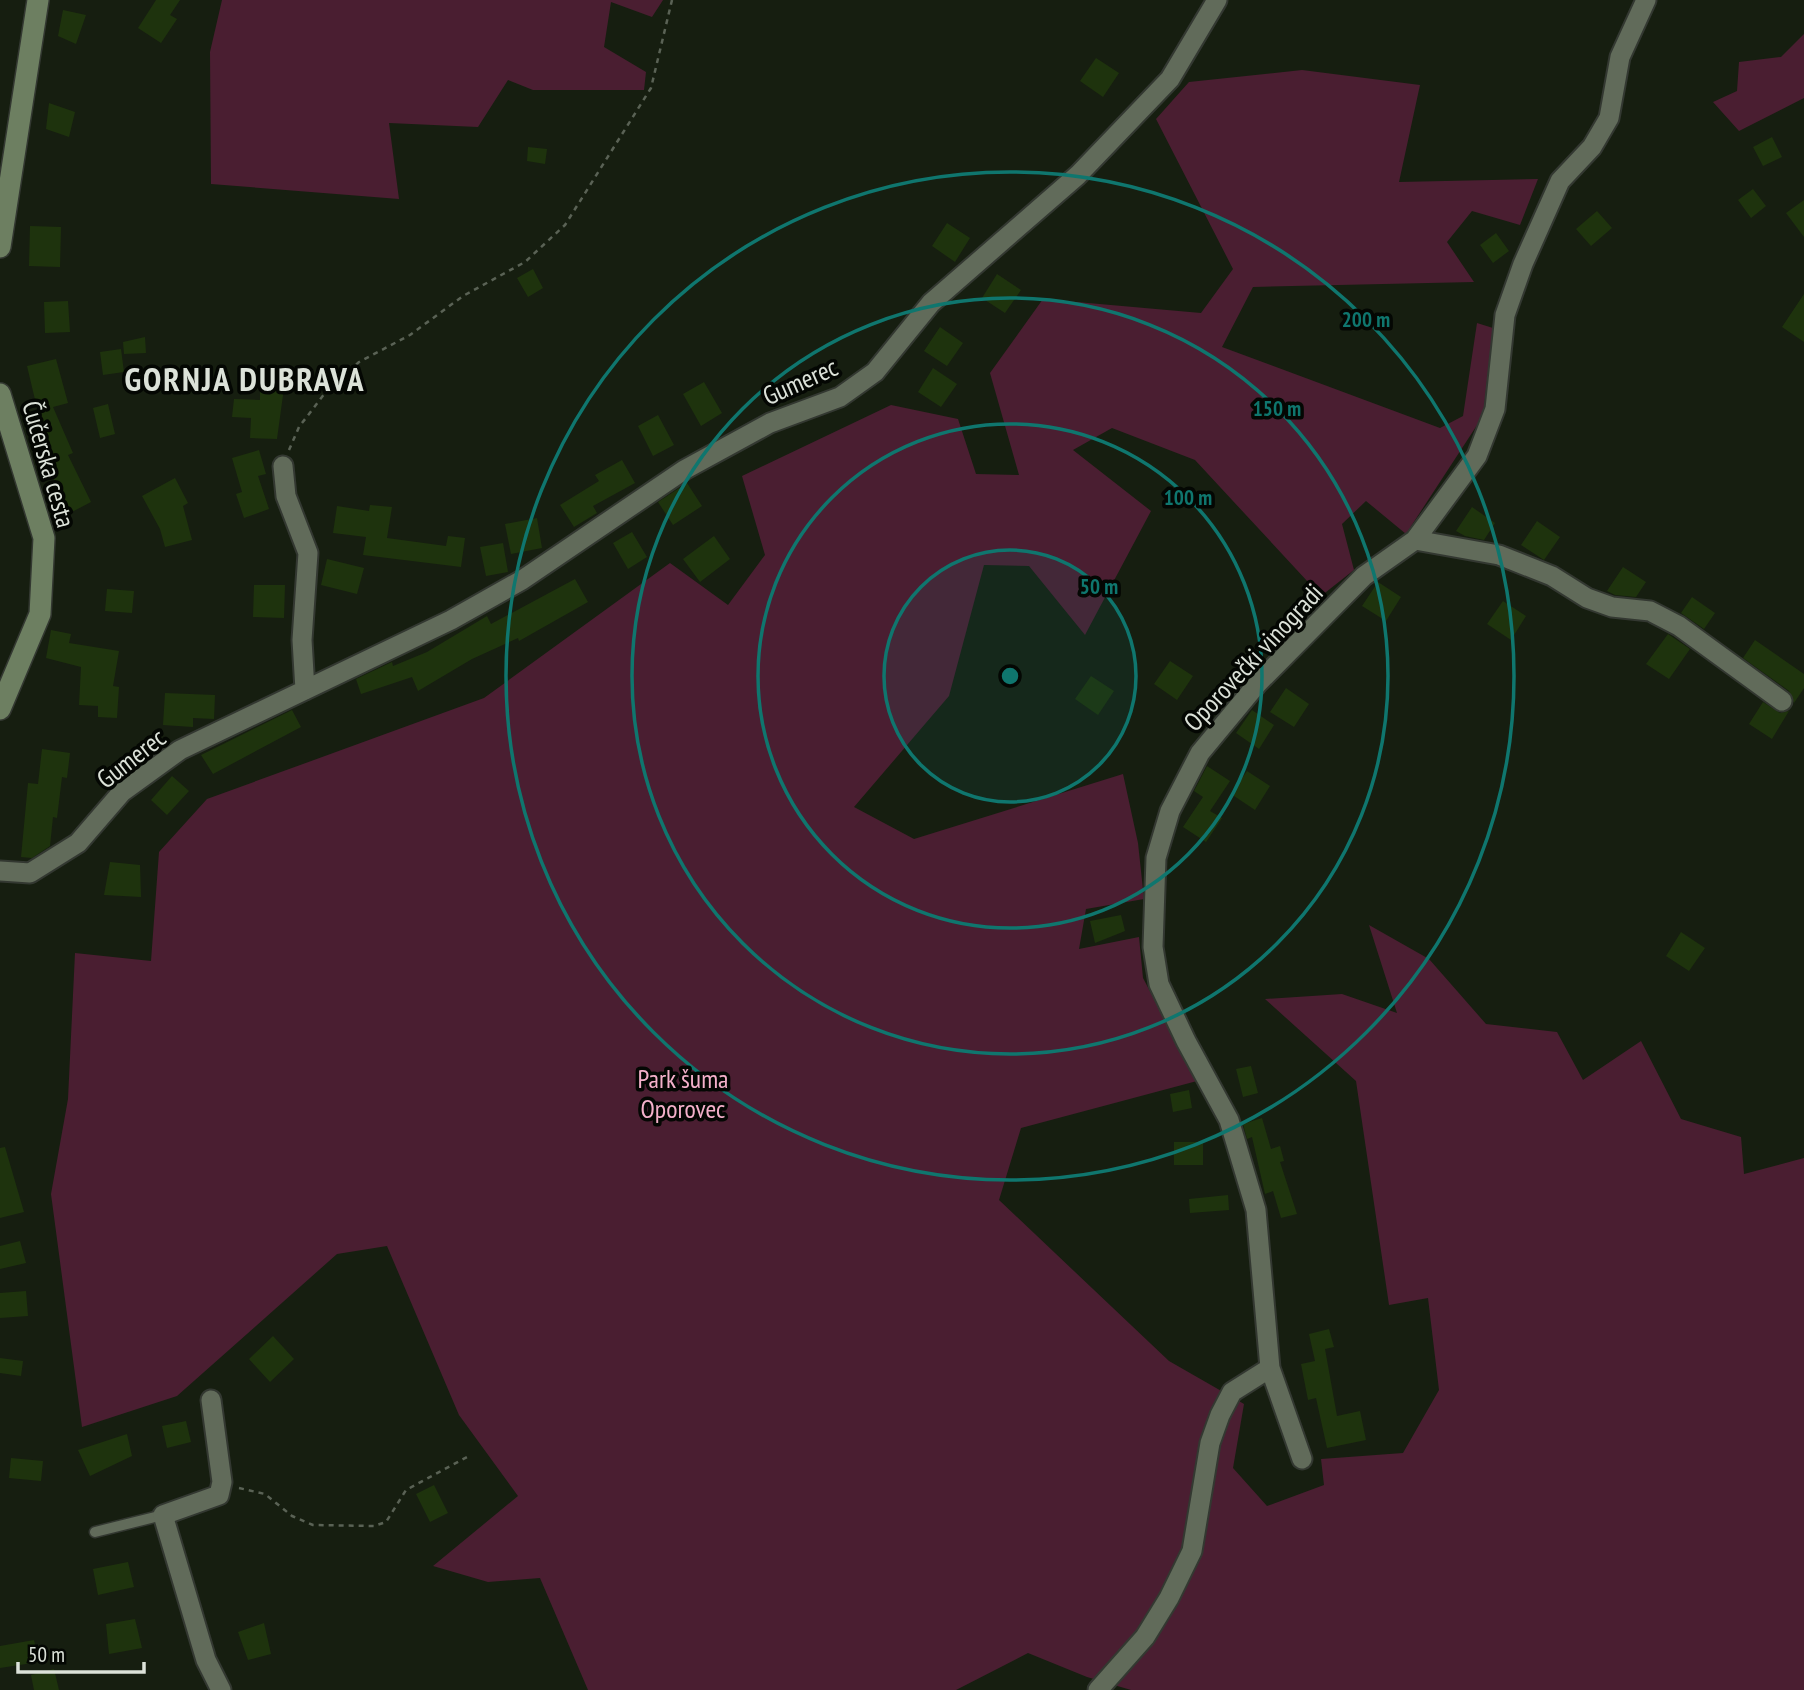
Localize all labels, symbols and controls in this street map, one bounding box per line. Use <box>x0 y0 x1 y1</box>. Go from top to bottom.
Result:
text: 200 m <box>1342 306 1390 333</box>
street label: Gumerec <box>757 350 843 412</box>
district label: GORNJA DUBRAVA <box>125 357 365 400</box>
text: 150 m <box>1253 395 1301 422</box>
street label: Čučerska cesta <box>15 397 83 531</box>
text: 100 m <box>1164 484 1212 511</box>
text: 50 m <box>1080 573 1118 600</box>
street label: Oporovečki vinogradi <box>1176 576 1330 738</box>
centre of rings <box>998 664 1022 688</box>
street label: Gumerec <box>90 721 172 795</box>
park label: Park šuma Oporovec <box>638 1062 728 1125</box>
scale bar <box>18 1630 144 1674</box>
text: 50 m <box>28 1641 65 1668</box>

